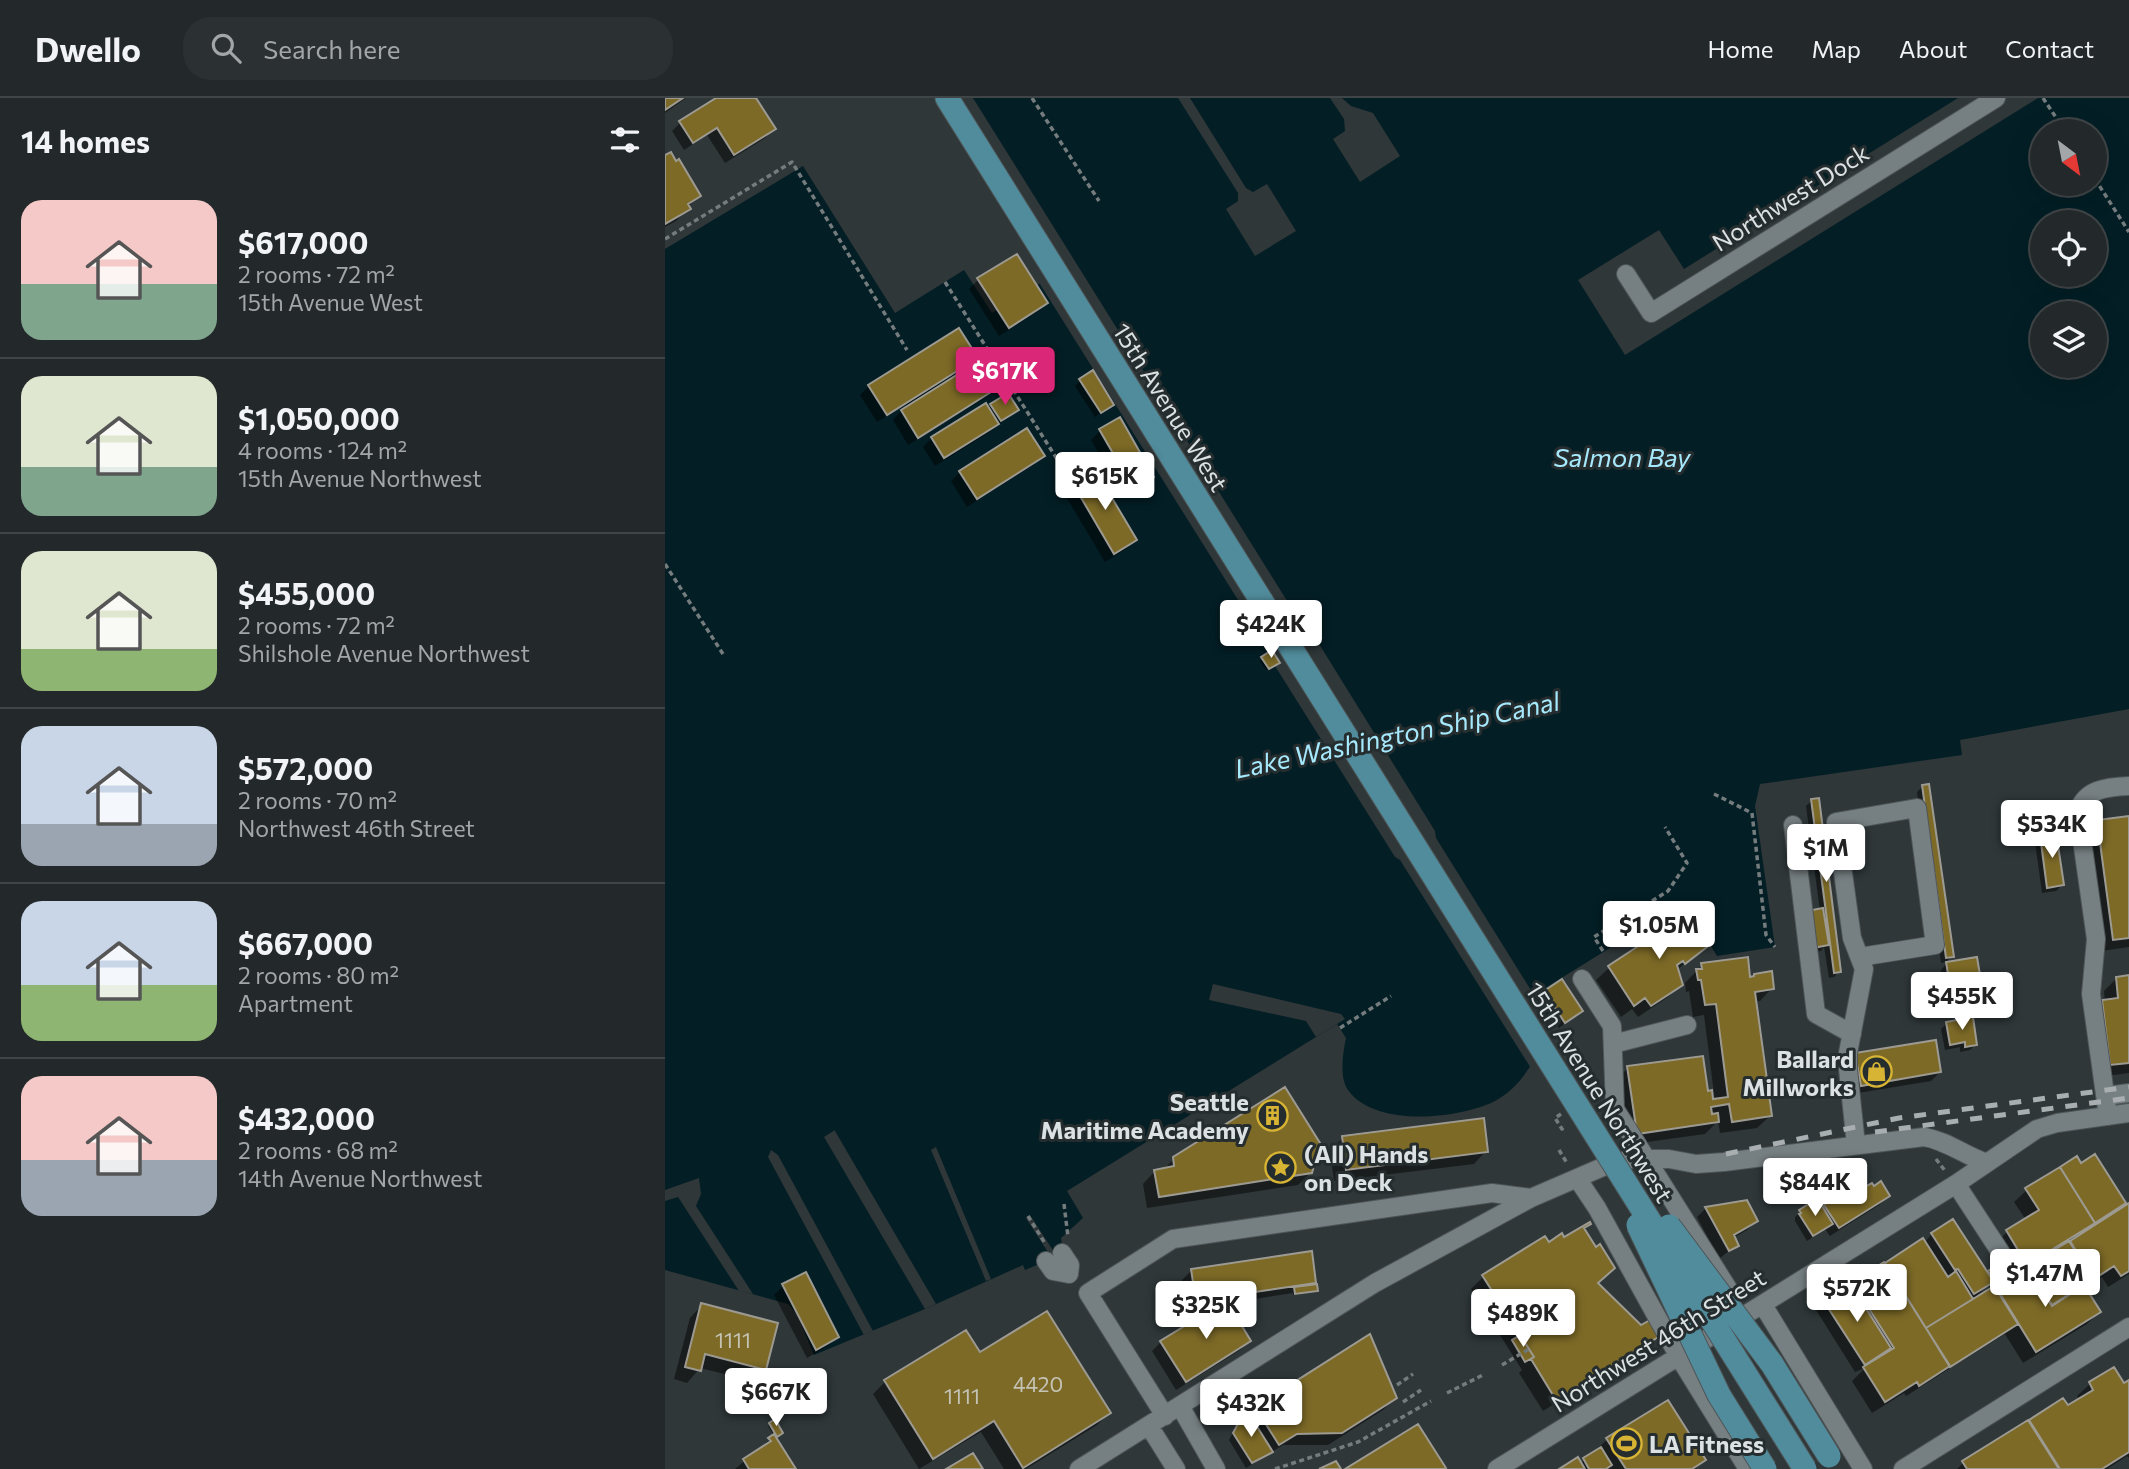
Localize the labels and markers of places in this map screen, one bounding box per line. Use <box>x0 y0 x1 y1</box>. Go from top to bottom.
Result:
pin: $617K <box>956 348 1054 407</box>
pin: $615K <box>1056 452 1154 512</box>
pin: $424K <box>1222 601 1320 660</box>
pin: $534K <box>2003 800 2101 860</box>
pin: $1M <box>1792 824 1860 884</box>
pin: $1.05M <box>1602 902 1716 961</box>
pin: $455K <box>1913 972 2011 1032</box>
place label: Ballard Millworks <box>1742 1044 1854 1101</box>
shop icon: Ballard Millworks <box>1860 1055 1894 1089</box>
place label: Seattle Maritime Academy <box>1041 1087 1249 1144</box>
building icon: Seattle Maritime Academy <box>1255 1098 1289 1132</box>
place label: (All) Hands on Deck <box>1304 1139 1428 1196</box>
place icon: (All) Hands on Deck <box>1264 1150 1298 1184</box>
pin: $844K <box>1766 1158 1864 1218</box>
pin: $1.47M <box>1988 1250 2102 1309</box>
pin: $572K <box>1808 1264 1906 1324</box>
pin: $325K <box>1157 1282 1255 1341</box>
pin: $489K <box>1474 1290 1572 1349</box>
pin: $667K <box>727 1368 825 1428</box>
pin: $432K <box>1202 1380 1300 1439</box>
sports icon: LA Fitness <box>1609 1426 1643 1460</box>
place label: LA Fitness <box>1649 1429 1764 1458</box>

